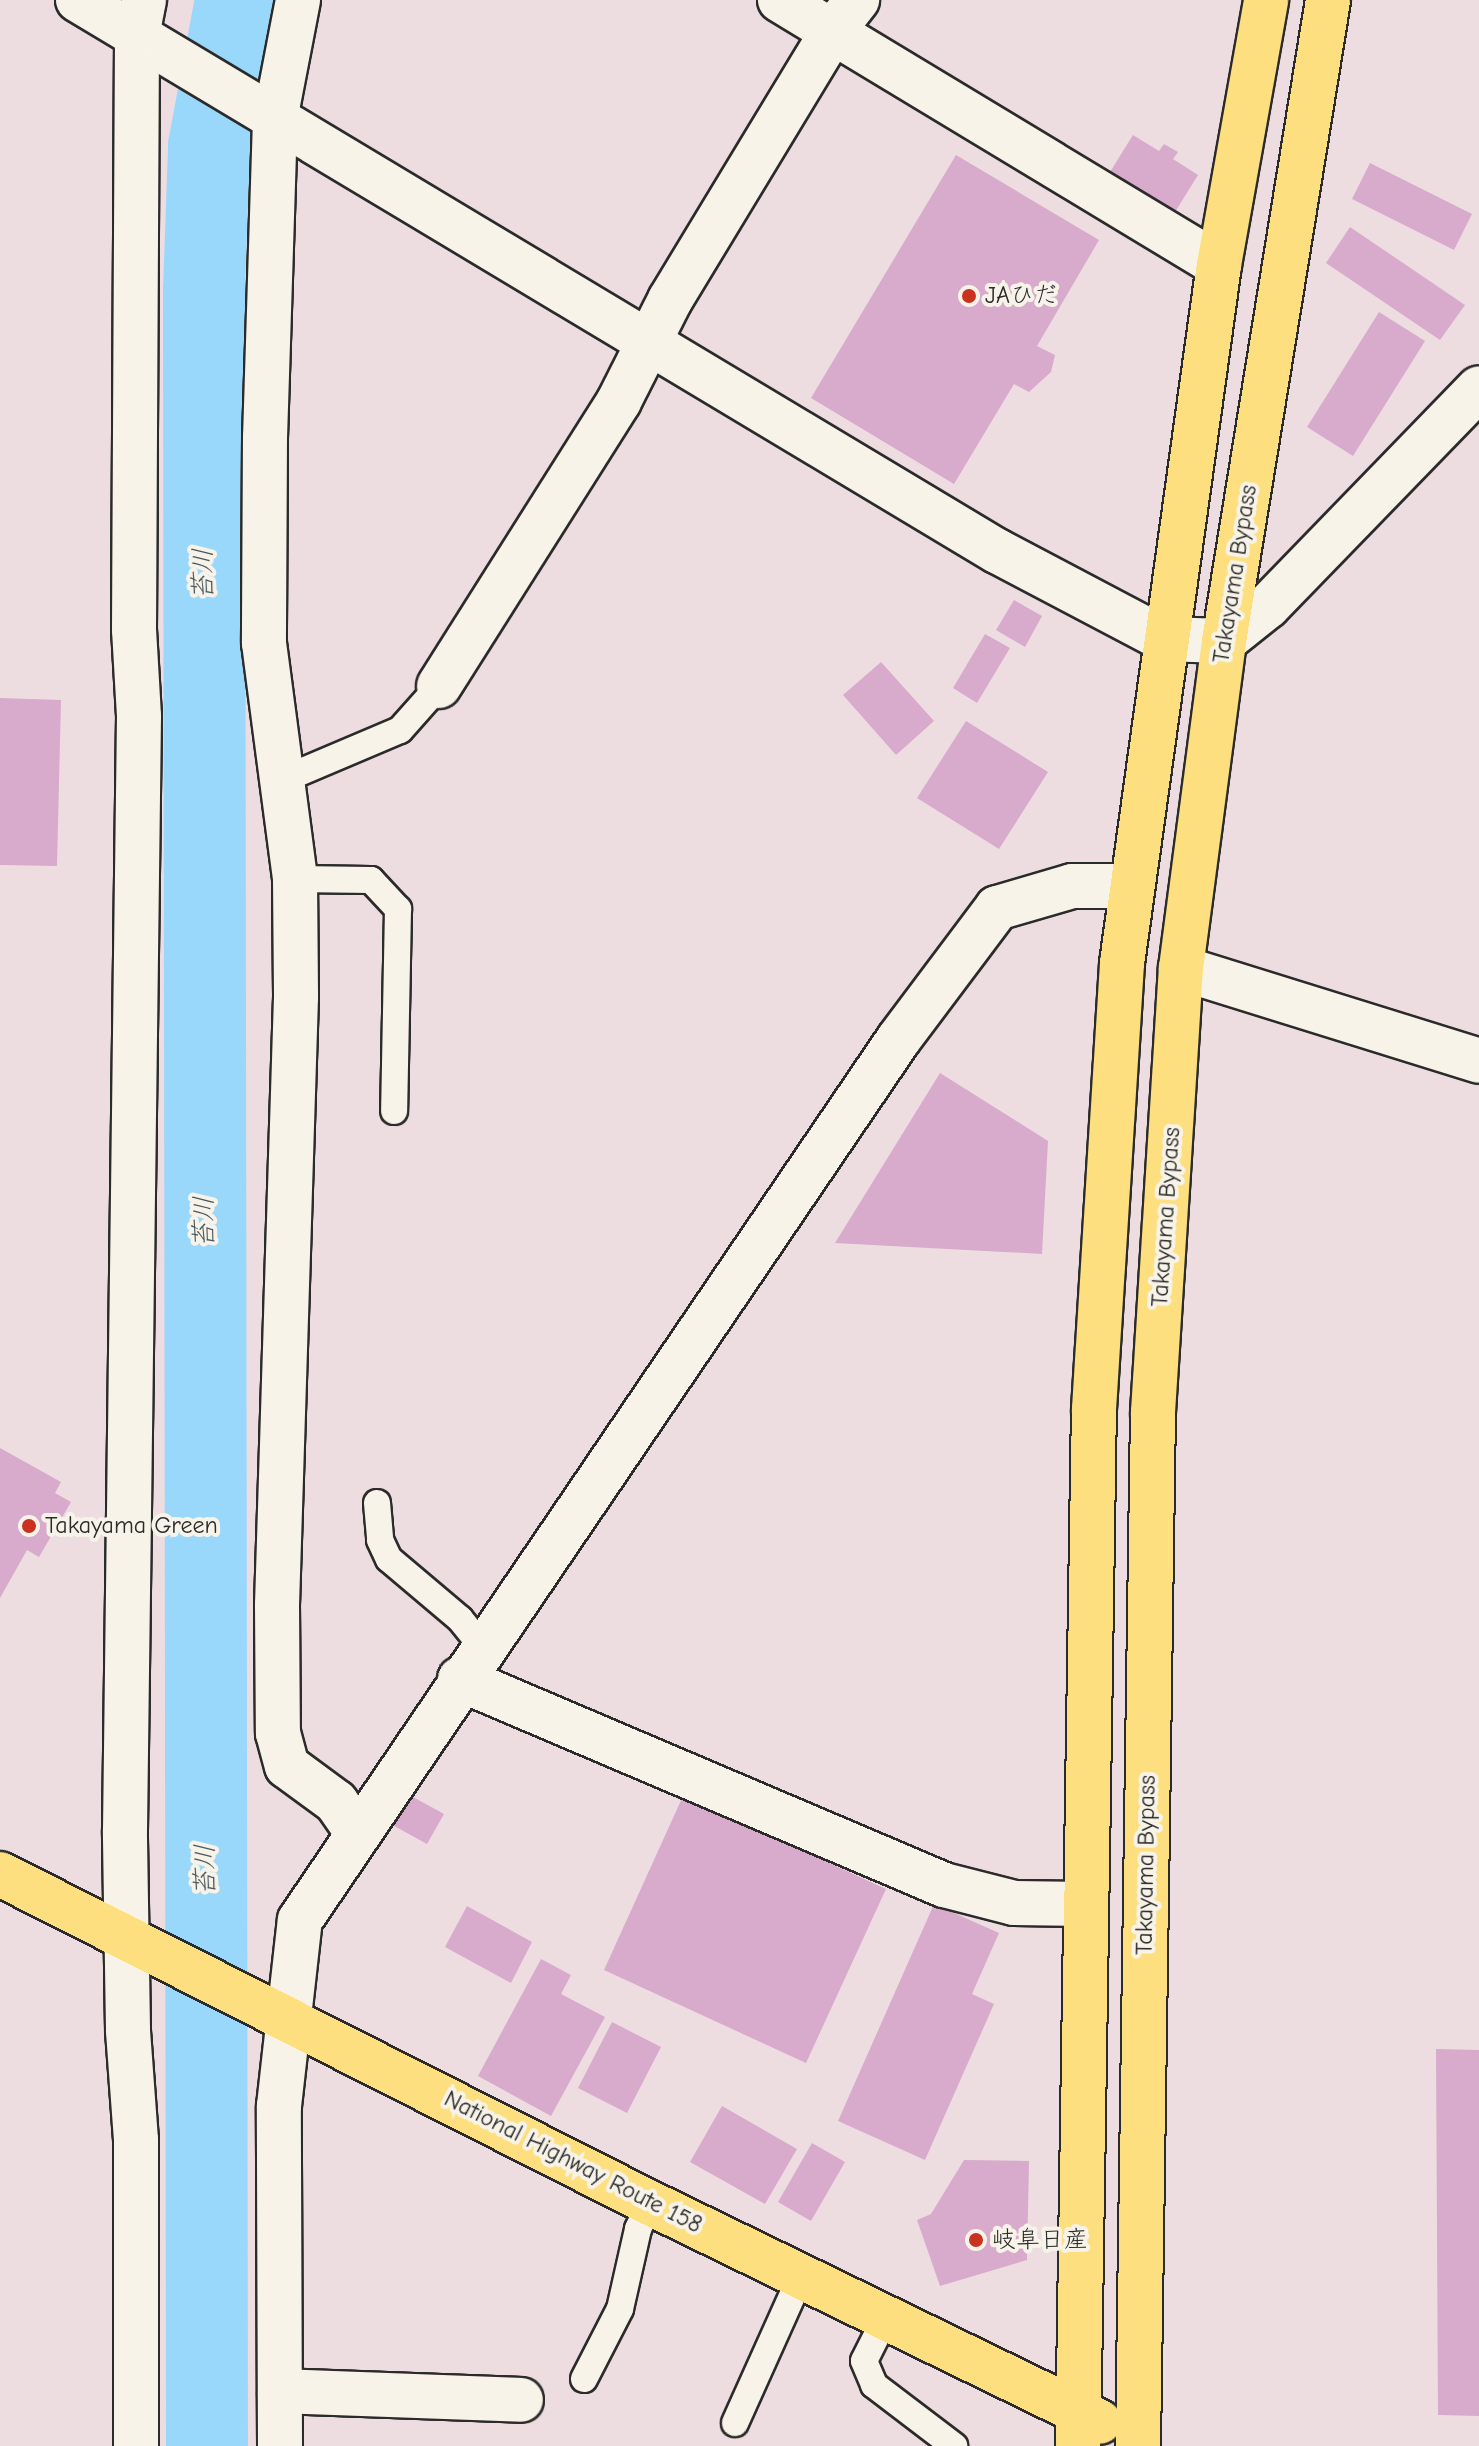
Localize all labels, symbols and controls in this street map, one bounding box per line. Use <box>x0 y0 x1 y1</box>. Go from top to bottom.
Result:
place label: JAひだ <box>985 282 1058 310</box>
marker: JAひだ <box>960 287 978 305</box>
street label: Takayama Bypass <box>1207 483 1263 665</box>
water label: 苔川 <box>188 548 220 600</box>
street label: Takayama Bypass <box>1145 1126 1187 1308</box>
water label: 苔川 <box>189 1196 221 1248</box>
place label: Takayama Green <box>45 1512 218 1540</box>
marker: Takayama Green <box>20 1517 38 1535</box>
street label: Takayama Bypass <box>1130 1775 1162 1955</box>
water label: 苔川 <box>190 1844 222 1896</box>
street label: National Highway Route 158 <box>439 2084 707 2240</box>
place label: 岐阜日産 <box>992 2226 1088 2254</box>
marker: 岐阜日産 <box>967 2231 985 2249</box>

